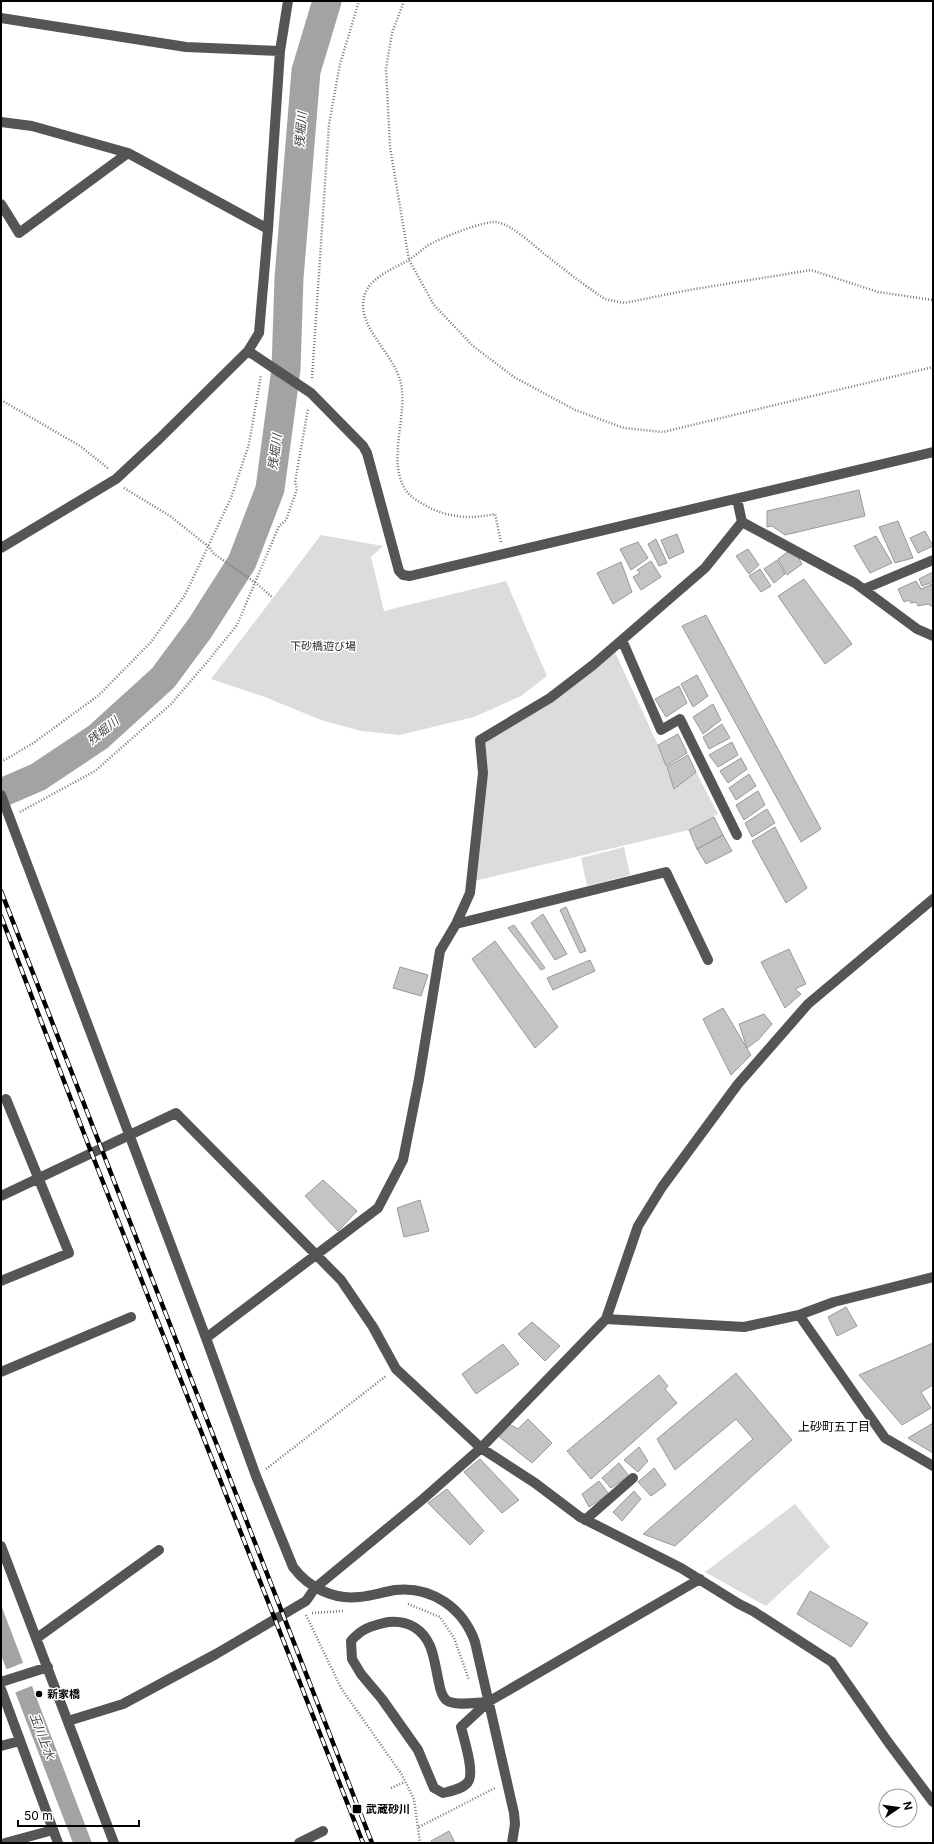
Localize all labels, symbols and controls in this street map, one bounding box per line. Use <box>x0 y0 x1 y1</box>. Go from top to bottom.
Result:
water label: 残堀川 <box>292 109 309 148</box>
water label: 残堀川 <box>265 431 285 471</box>
park label: 下砂橋遊び場 <box>290 639 356 653</box>
water label: 残堀川 <box>84 712 123 748</box>
district label: 上砂町五丁目 <box>798 1419 870 1434</box>
place label: 新家橋 <box>47 1687 80 1701</box>
marker: 新家橋 <box>34 1689 44 1699</box>
water label: 玉川上水 <box>27 1711 59 1763</box>
north arrow <box>878 1788 918 1828</box>
text: N <box>900 1800 916 1811</box>
scale bar <box>18 1802 139 1828</box>
place label: 武蔵砂川 <box>366 1802 410 1816</box>
marker: 武蔵砂川 <box>351 1803 363 1815</box>
text: 50 m <box>24 1808 53 1823</box>

